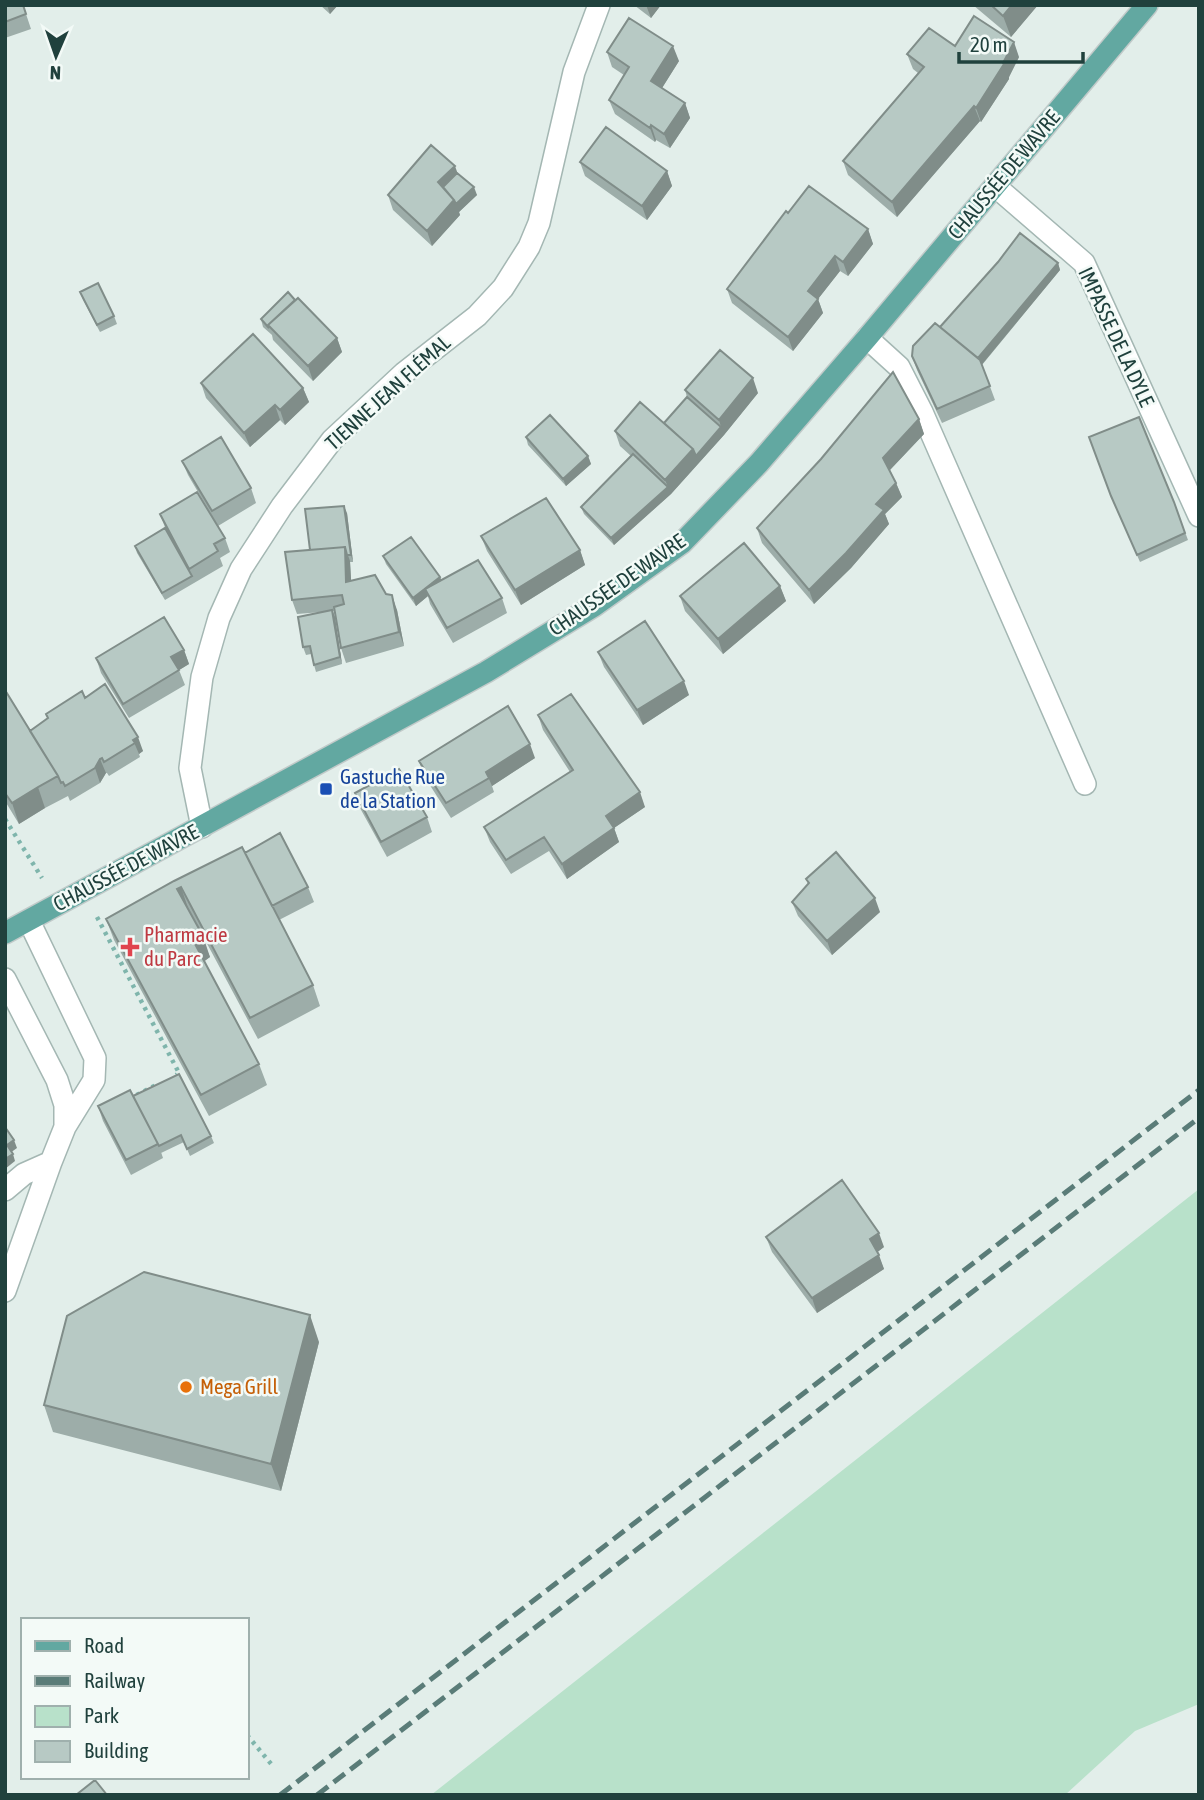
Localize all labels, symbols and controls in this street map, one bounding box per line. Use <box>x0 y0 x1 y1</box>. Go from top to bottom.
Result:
north arrow <box>21 21 91 91</box>
scale bar <box>959 21 1083 65</box>
text: 20 m <box>970 32 1008 56</box>
text: N <box>49 62 61 84</box>
street label: CHAUSSÉE DE WAVRE <box>942 105 1064 244</box>
street label: IMPASSE DE LA DYLE <box>1074 263 1160 410</box>
street label: TIENNE JEAN FLÉMAL <box>320 330 455 454</box>
street label: CHAUSSÉE DE WAVRE <box>544 528 689 640</box>
place label: Gastuche Rue de la Station <box>340 764 445 812</box>
marker: Gastuche Rue de la Station <box>318 781 334 797</box>
street label: CHAUSSÉE DE WAVRE <box>49 819 202 915</box>
place label: Pharmacie du Parc <box>144 922 227 970</box>
marker: Pharmacie du Parc <box>122 939 138 955</box>
place label: Mega Grill <box>200 1374 279 1398</box>
marker: Mega Grill <box>178 1379 194 1395</box>
legend <box>21 1618 248 1779</box>
text: Road <box>84 1633 124 1657</box>
text: Railway <box>84 1668 146 1692</box>
text: Park <box>84 1703 119 1727</box>
text: Building <box>84 1738 148 1762</box>

